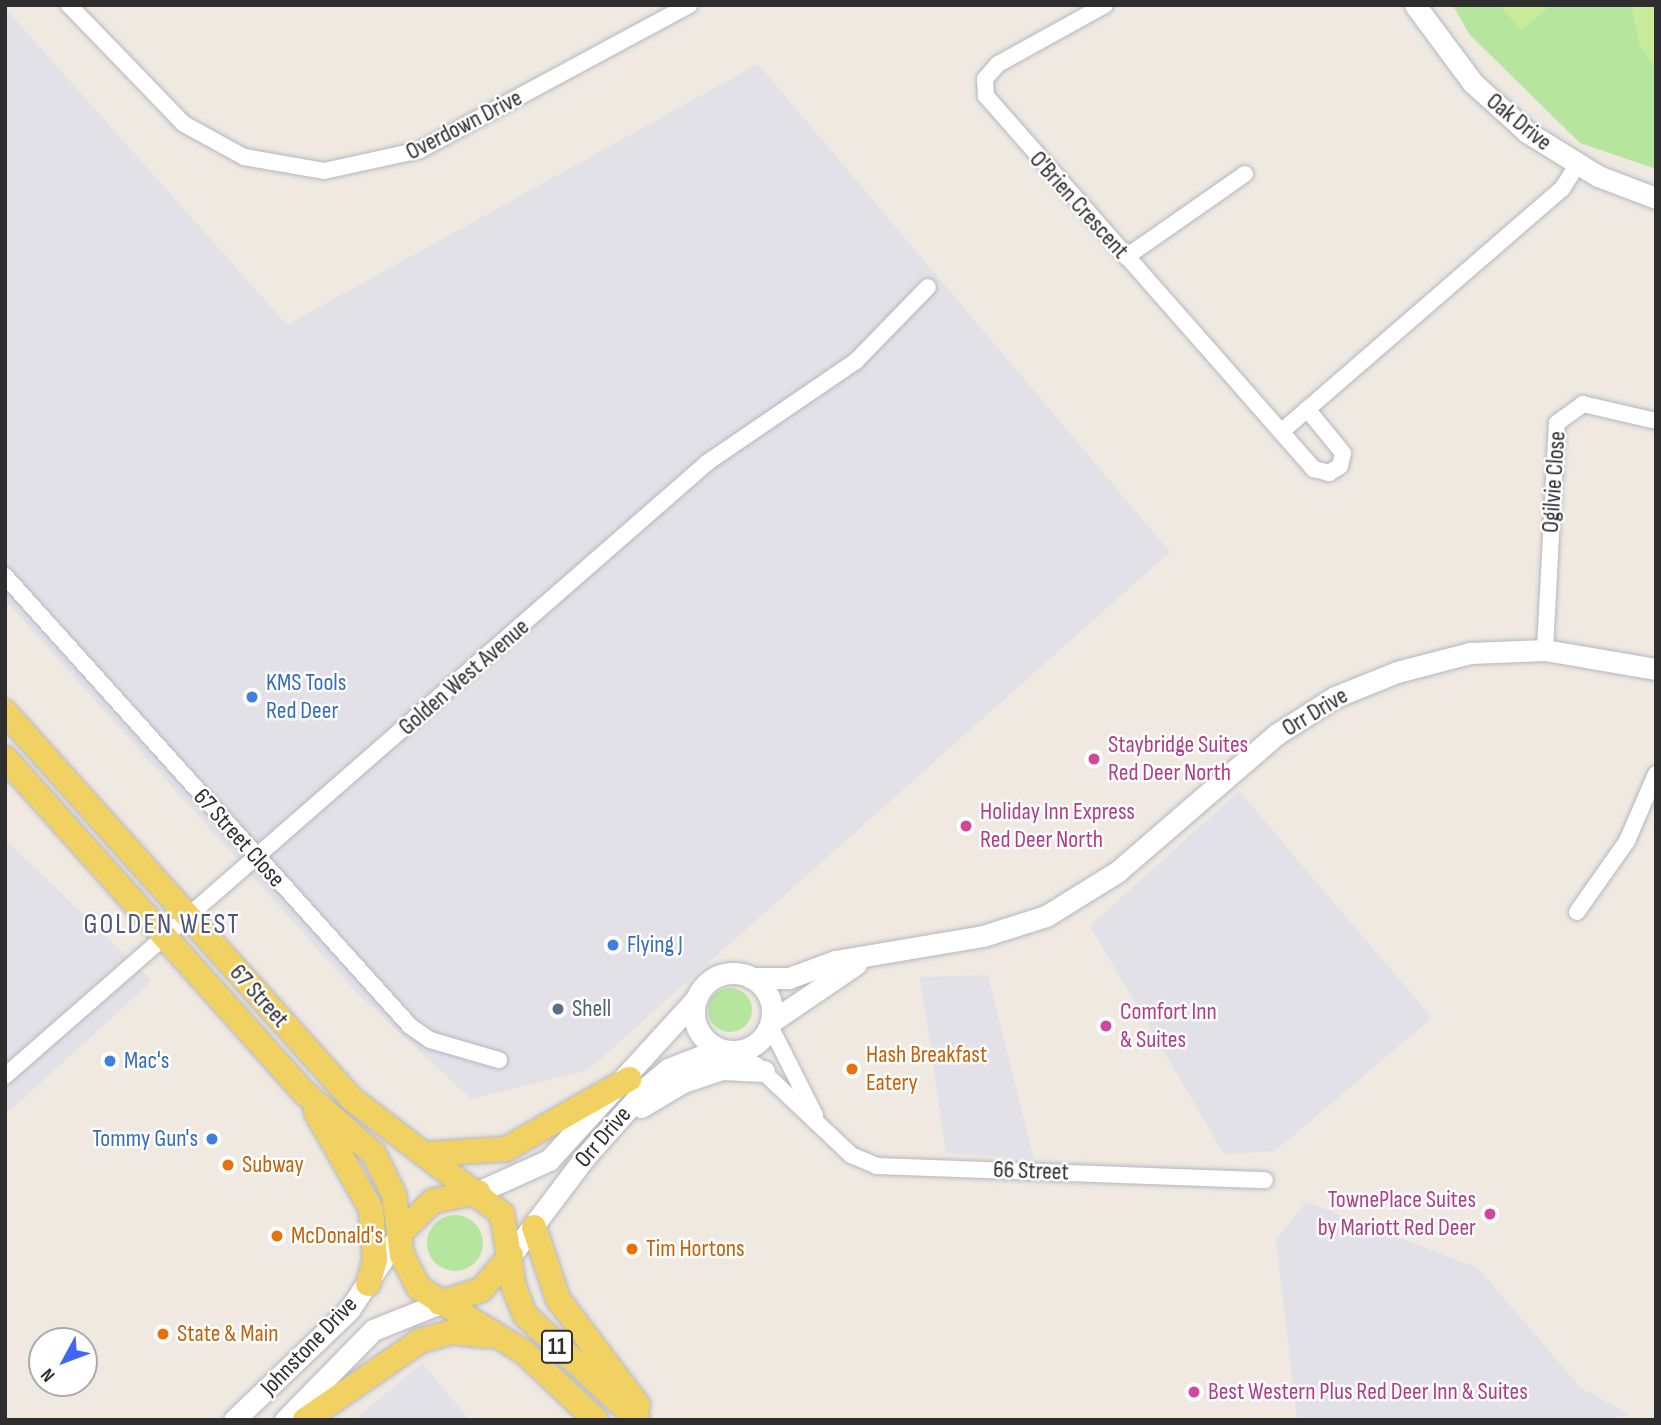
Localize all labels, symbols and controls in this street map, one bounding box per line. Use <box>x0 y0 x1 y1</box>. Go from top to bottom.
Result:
street label: Overdown Drive <box>401 83 527 167</box>
street label: Oak Drive <box>1481 87 1557 157</box>
street label: O'Brien Crescent <box>1023 145 1135 265</box>
street label: Ogilvie Close <box>1536 430 1572 534</box>
street label: Golden West Avenue <box>393 613 535 741</box>
place label: KMS Tools Red Deer <box>266 669 346 725</box>
street label: Orr Drive <box>1277 681 1353 743</box>
marker: KMS Tools Red Deer <box>244 689 260 705</box>
place label: Staybridge Suites Red Deer North <box>1108 731 1248 787</box>
marker: Staybridge Suites Red Deer North <box>1086 751 1102 767</box>
street label: 67 Street Close <box>187 783 291 893</box>
place label: Holiday Inn Express Red Deer North <box>980 798 1135 854</box>
marker: Holiday Inn Express Red Deer North <box>958 818 974 834</box>
district label: GOLDEN WEST <box>85 908 239 942</box>
place label: Flying J <box>627 931 683 959</box>
marker: Flying J <box>605 937 621 953</box>
street label: 67 Street <box>223 959 295 1033</box>
place label: Shell <box>572 995 611 1023</box>
place label: Comfort Inn & Suites <box>1120 998 1217 1054</box>
marker: Shell <box>550 1001 566 1017</box>
marker: Comfort Inn & Suites <box>1098 1018 1114 1034</box>
place label: Hash Breakfast Eatery <box>866 1041 987 1097</box>
place label: Mac's <box>124 1047 169 1075</box>
marker: Mac's <box>102 1053 118 1069</box>
marker: Hash Breakfast Eatery <box>844 1061 860 1077</box>
street label: Orr Drive <box>569 1101 637 1173</box>
place label: Tommy Gun's <box>92 1125 198 1153</box>
marker: Tommy Gun's <box>204 1131 220 1147</box>
place label: Subway <box>242 1151 304 1179</box>
street label: 66 Street <box>993 1155 1069 1187</box>
marker: Subway <box>220 1157 236 1173</box>
place label: TownePlace Suites by Mariott Red Deer <box>1318 1186 1476 1242</box>
marker: TownePlace Suites by Mariott Red Deer <box>1482 1206 1498 1222</box>
place label: McDonald's <box>291 1222 383 1250</box>
marker: McDonald's <box>269 1228 285 1244</box>
place label: Tim Hortons <box>646 1235 745 1263</box>
marker: Tim Hortons <box>624 1241 640 1257</box>
street label: Johnstone Drive <box>255 1290 363 1402</box>
place label: State & Main <box>177 1320 278 1348</box>
marker: State & Main <box>155 1326 171 1342</box>
north arrow <box>28 1327 98 1397</box>
road number: 11 <box>540 1328 574 1366</box>
text: N <box>36 1363 60 1386</box>
place label: Best Western Plus Red Deer Inn & Suites <box>1208 1378 1528 1406</box>
marker: Best Western Plus Red Deer Inn & Suites <box>1186 1384 1202 1400</box>

